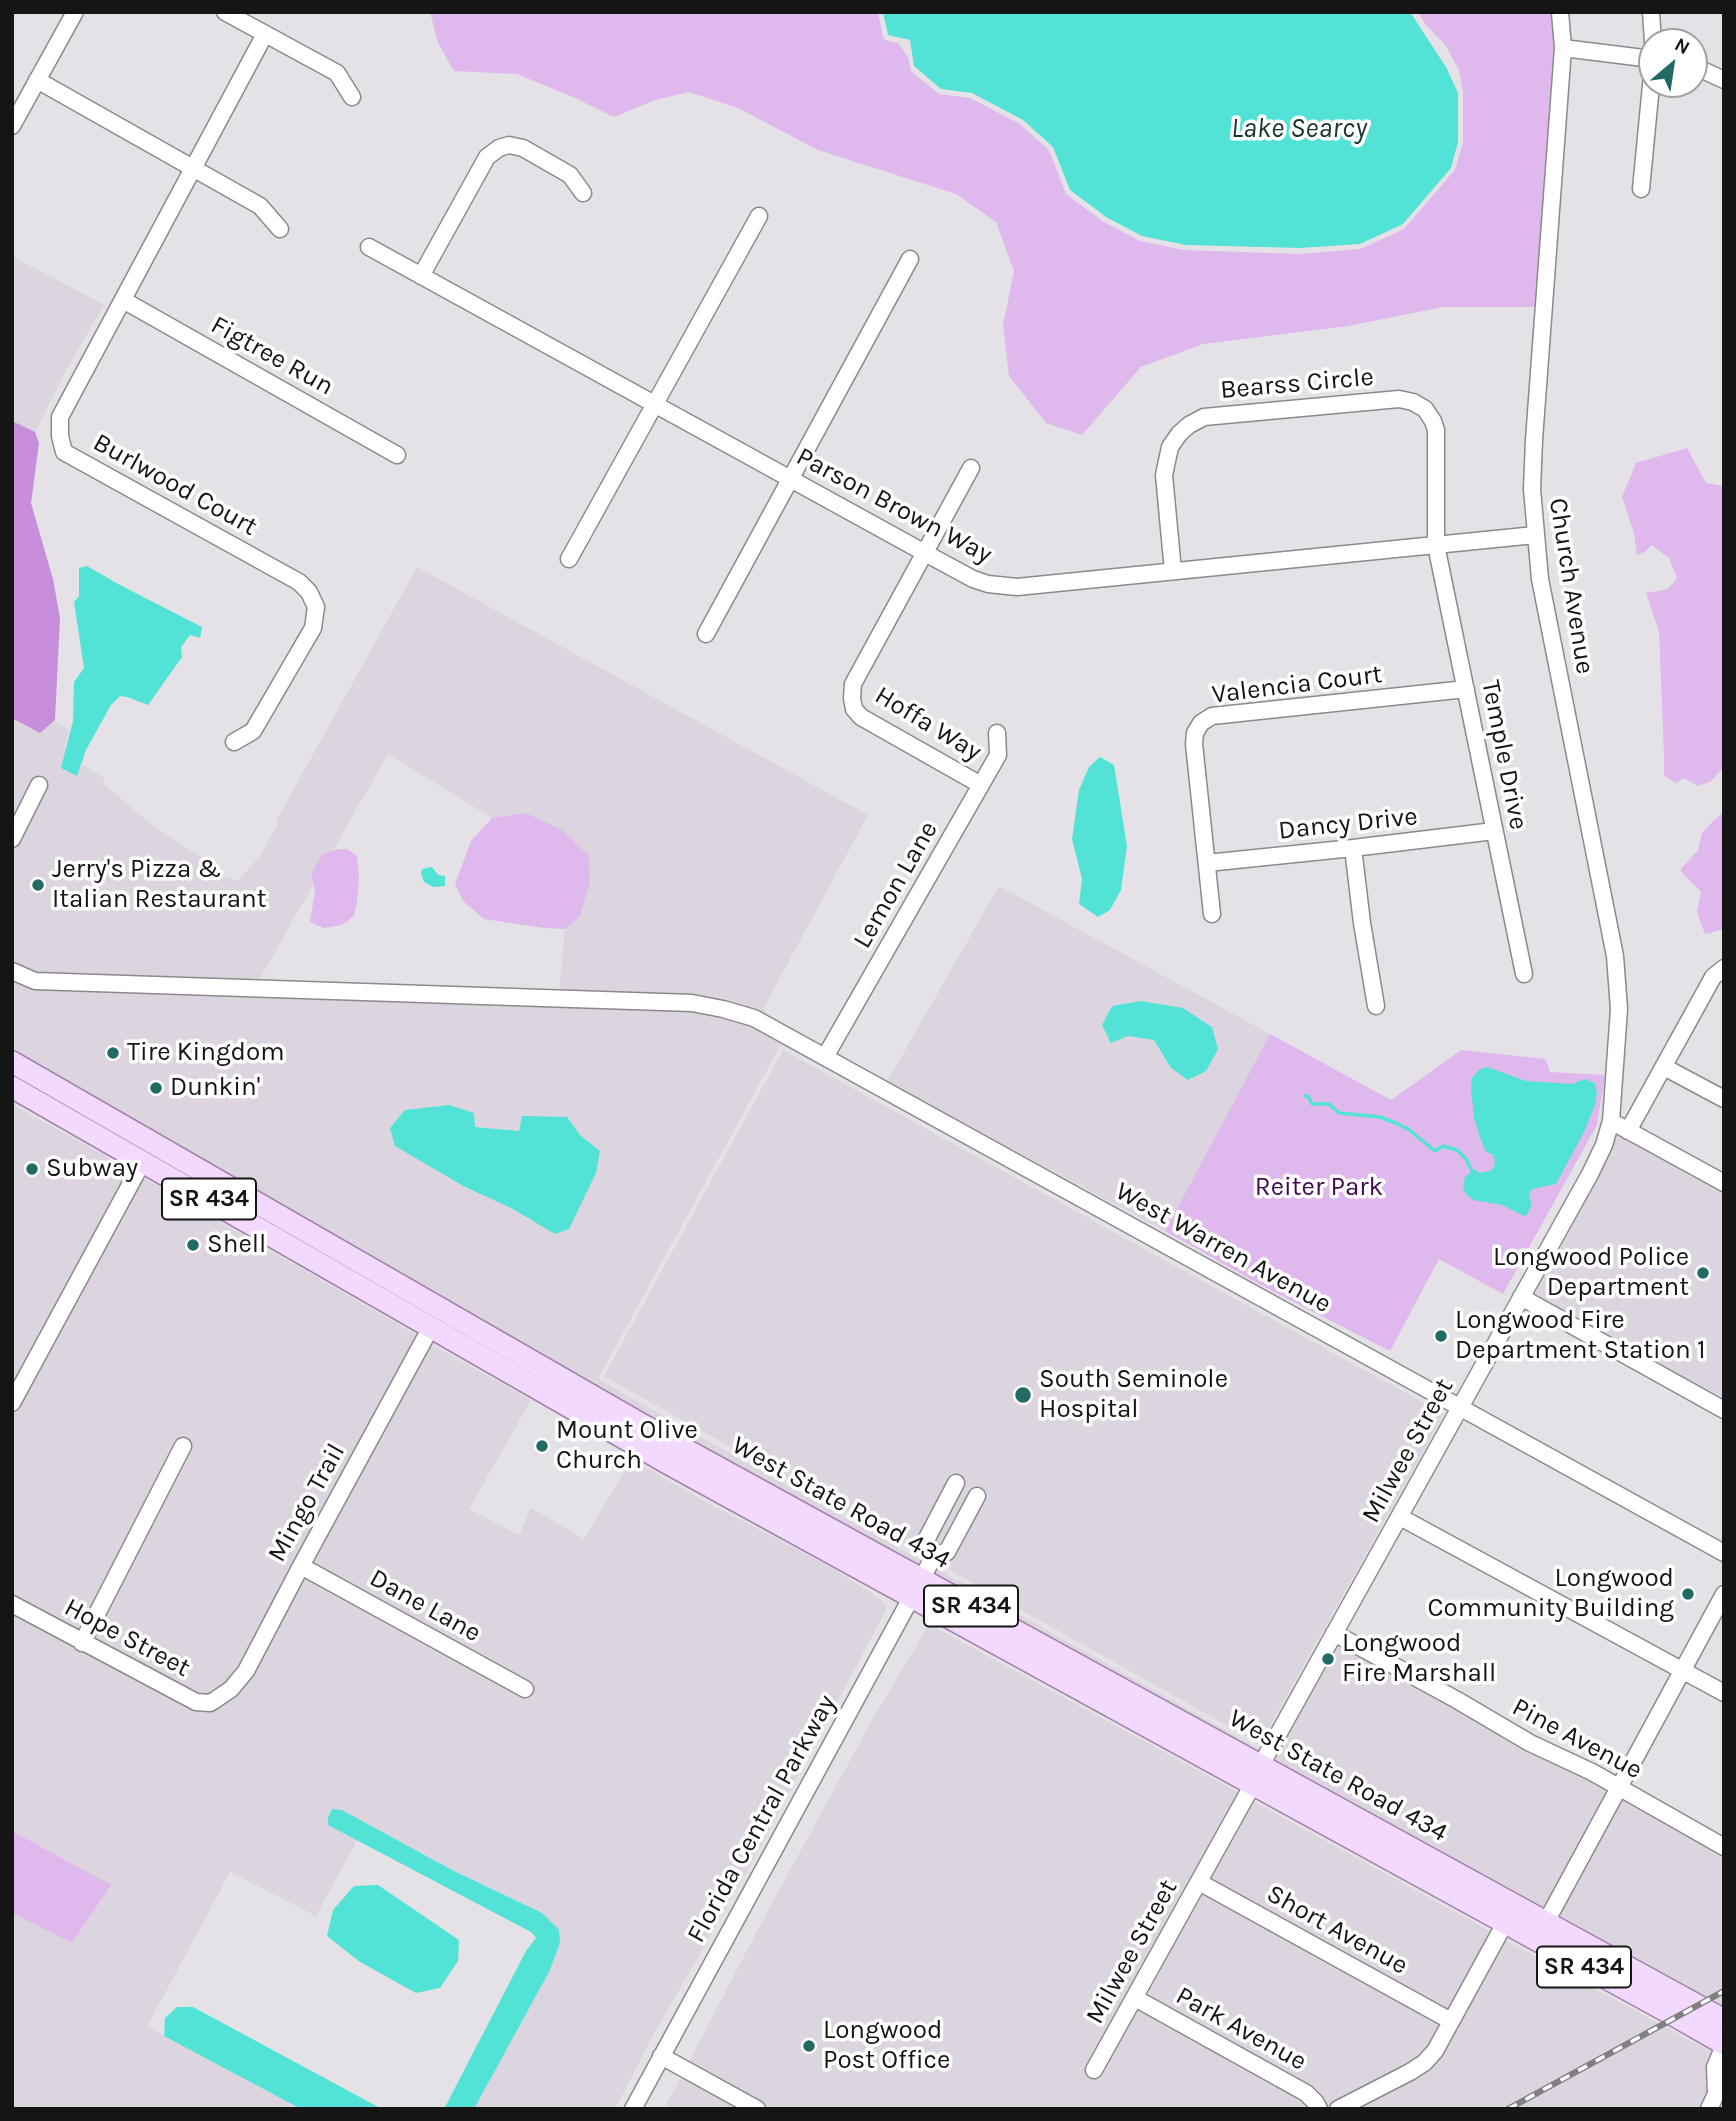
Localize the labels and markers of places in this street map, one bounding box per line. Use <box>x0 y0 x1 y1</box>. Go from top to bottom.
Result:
place label: Jerry's Pizza & Italian Restaurant <box>52 854 267 916</box>
marker: Jerry's Pizza & Italian Restaurant <box>30 877 46 893</box>
place label: Tire Kingdom <box>127 1037 285 1069</box>
marker: Tire Kingdom <box>105 1045 121 1061</box>
place label: Dunkin' <box>170 1072 260 1104</box>
marker: Dunkin' <box>148 1080 164 1096</box>
place label: Subway <box>46 1153 138 1185</box>
marker: Subway <box>24 1161 40 1177</box>
place label: Shell <box>207 1229 266 1261</box>
marker: Shell <box>185 1237 201 1253</box>
place label: Longwood Police Department <box>1493 1242 1689 1304</box>
marker: Longwood Police Department <box>1695 1265 1711 1281</box>
place label: Longwood Fire Department Station 1 <box>1455 1305 1706 1366</box>
marker: Longwood Fire Department Station 1 <box>1433 1328 1449 1344</box>
place label: South Seminole Hospital <box>1039 1364 1228 1426</box>
marker: South Seminole Hospital <box>1013 1385 1033 1405</box>
place label: Mount Olive Church <box>556 1415 698 1476</box>
marker: Mount Olive Church <box>534 1438 550 1454</box>
place label: Longwood Community Building <box>1428 1563 1674 1624</box>
marker: Longwood Community Building <box>1680 1586 1696 1602</box>
place label: Longwood Fire Marshall <box>1342 1628 1496 1690</box>
marker: Longwood Fire Marshall <box>1320 1651 1336 1667</box>
place label: Longwood Post Office <box>823 2015 950 2076</box>
marker: Longwood Post Office <box>801 2038 817 2054</box>

